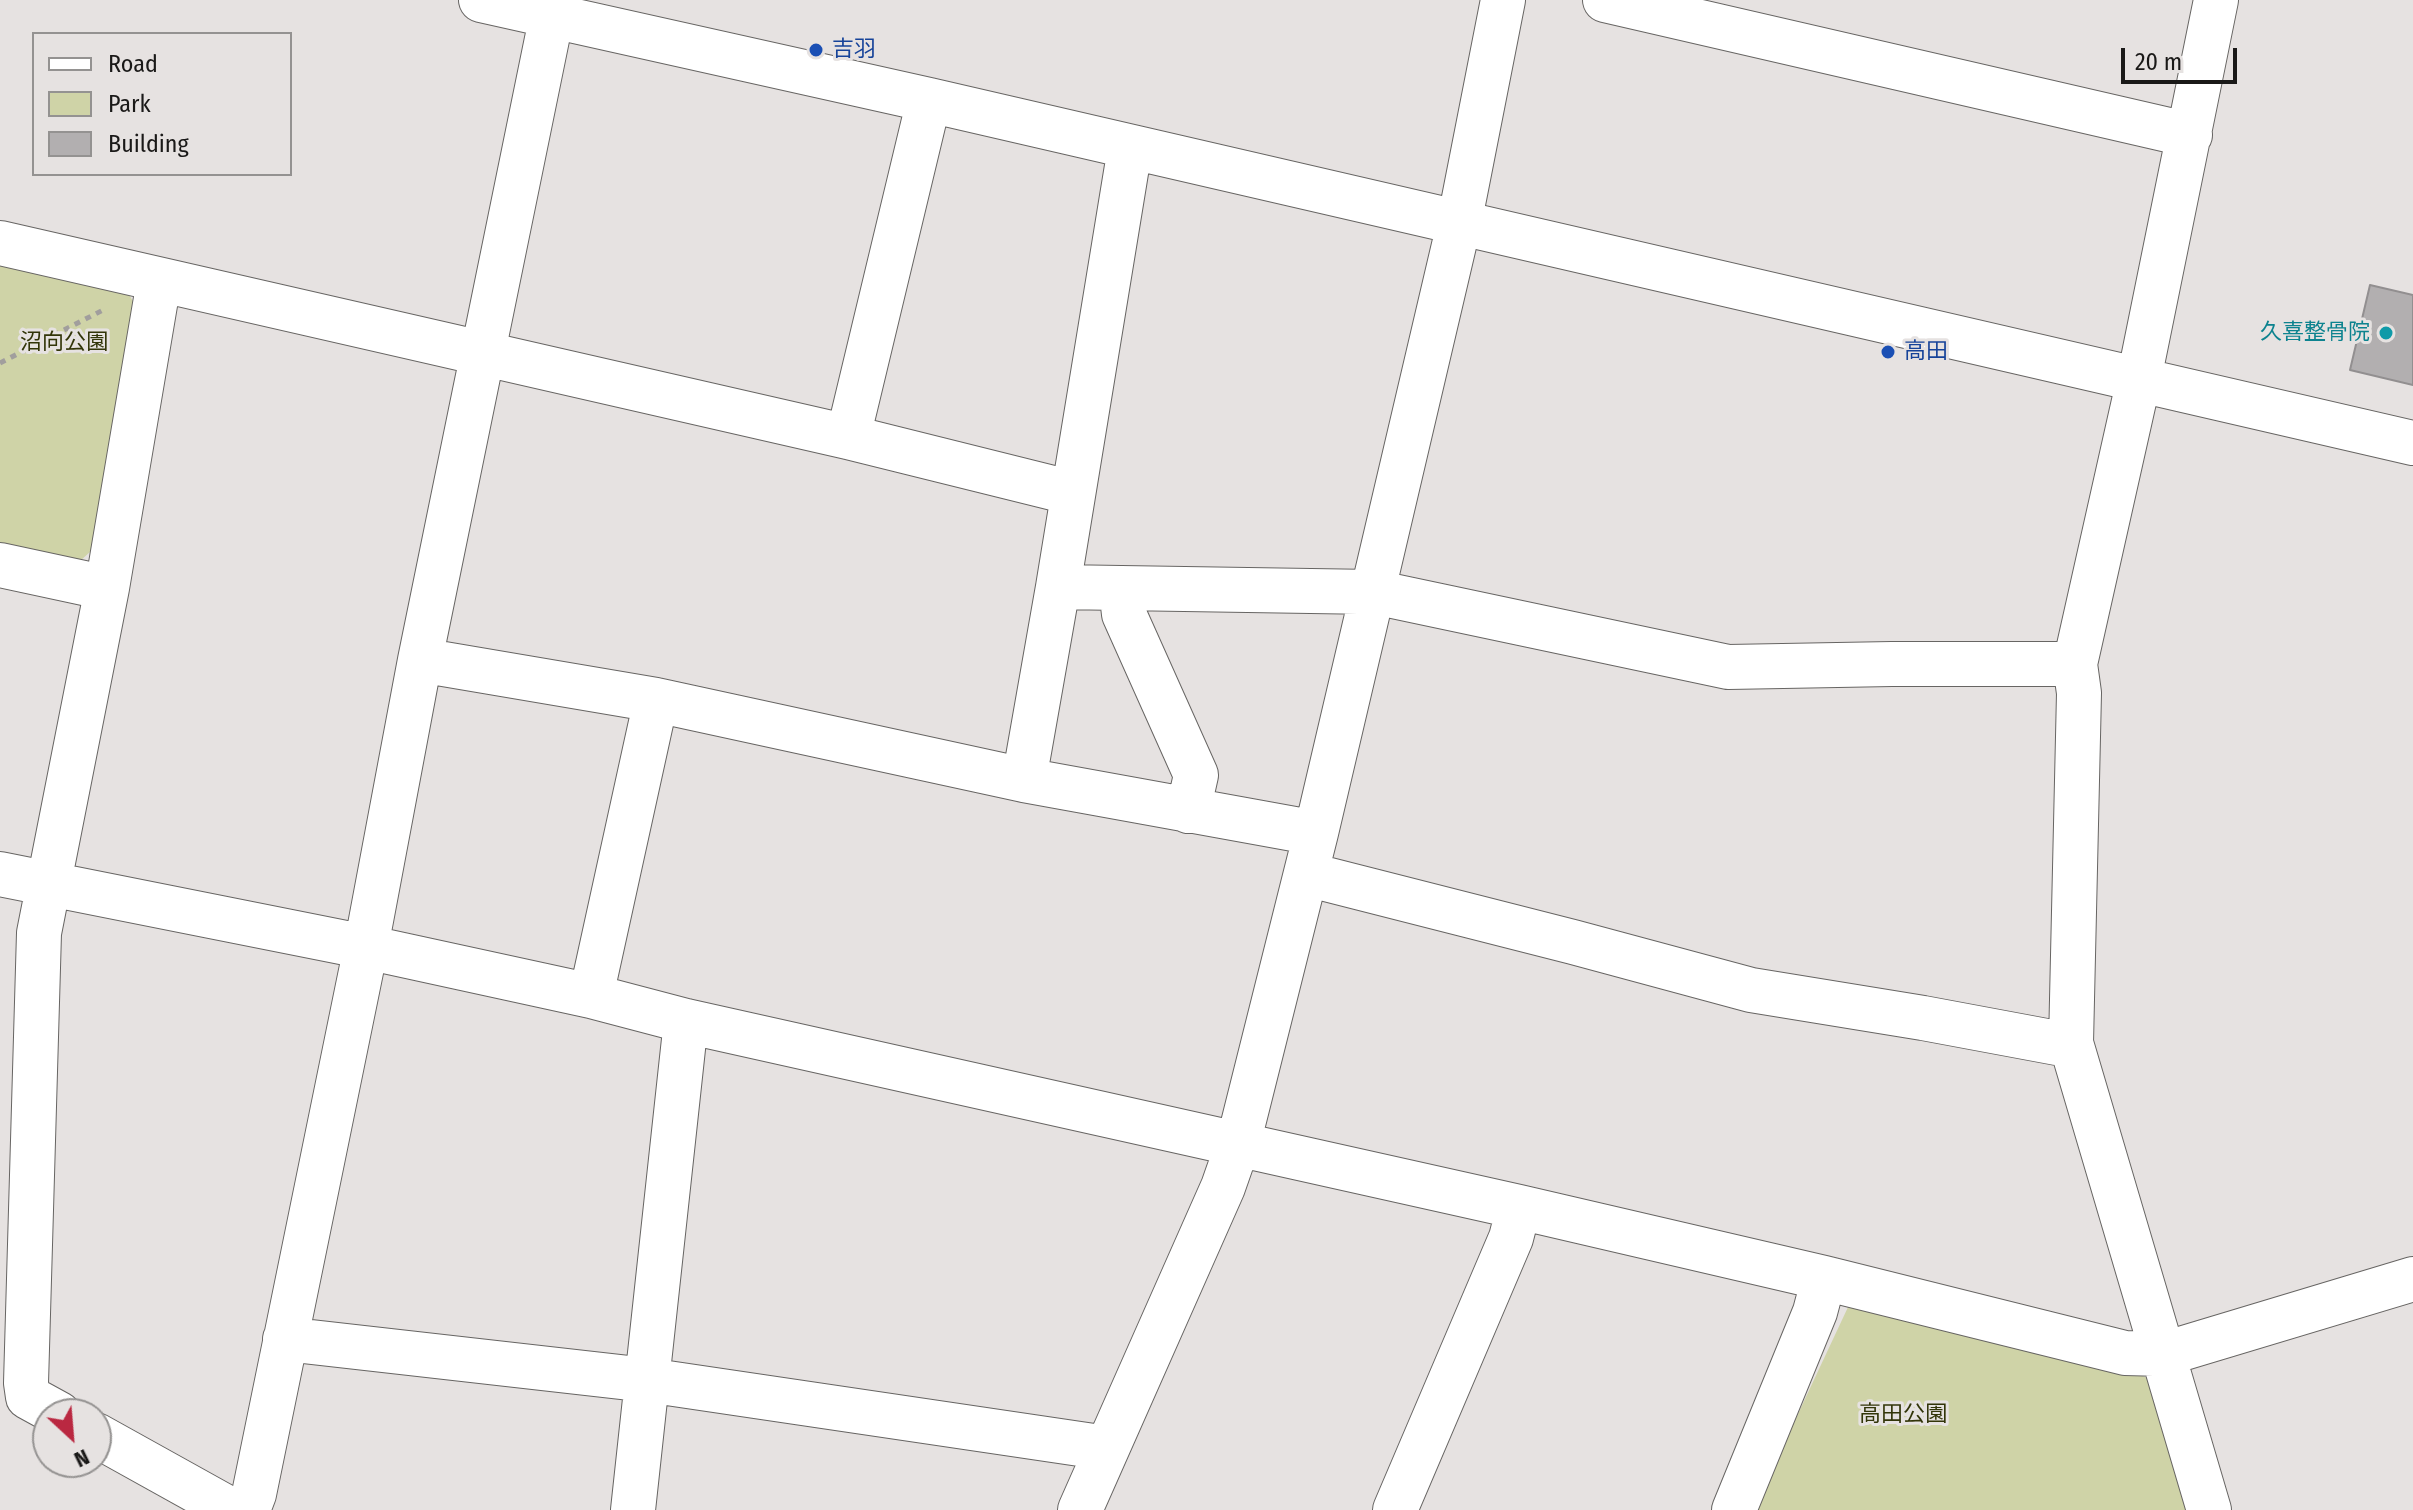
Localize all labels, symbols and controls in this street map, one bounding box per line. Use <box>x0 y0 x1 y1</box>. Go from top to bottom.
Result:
legend <box>32 32 292 176</box>
scale bar <box>2125 32 2241 82</box>
place label: 吉羽 <box>832 37 876 63</box>
marker: 吉羽 <box>807 41 825 59</box>
text: 20 m <box>2135 48 2182 76</box>
text: Road <box>108 50 158 78</box>
text: Park <box>108 90 151 118</box>
text: Building <box>108 130 189 158</box>
place label: 久喜整骨院 <box>2260 320 2370 346</box>
marker: 久喜整骨院 <box>2377 324 2395 342</box>
park label: 沼向公園 <box>20 330 108 356</box>
place label: 高田 <box>1904 339 1948 365</box>
marker: 高田 <box>1879 343 1897 361</box>
north arrow <box>32 1398 112 1478</box>
park label: 高田公園 <box>1859 1402 1947 1428</box>
text: N <box>70 1443 94 1473</box>

